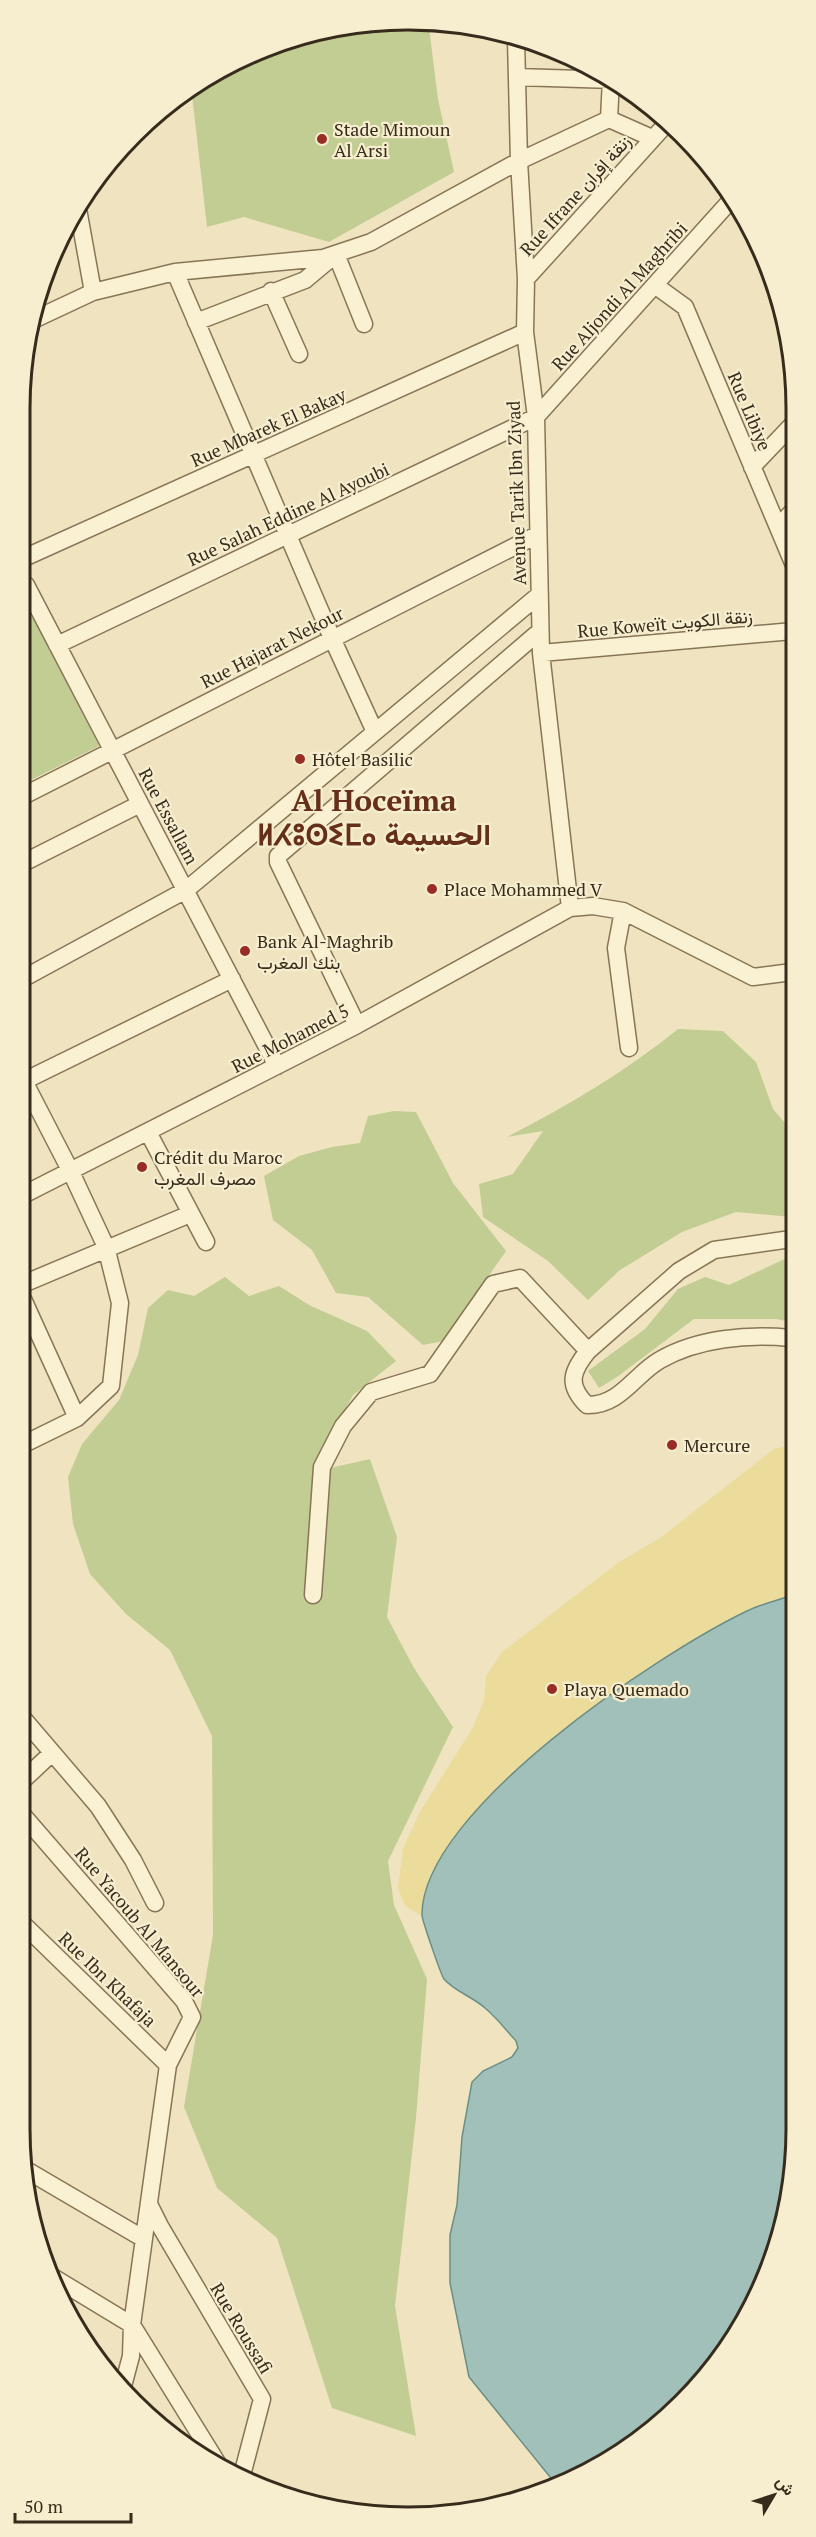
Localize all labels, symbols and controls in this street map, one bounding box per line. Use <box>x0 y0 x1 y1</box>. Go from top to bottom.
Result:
place label: Stade Mimoun Al Arsi <box>334 117 451 162</box>
street label: Rue Ifrane زنقة إفران <box>514 129 637 261</box>
marker: Stade Mimoun Al Arsi <box>315 132 329 146</box>
street label: Rue Aljondi Al Maghribi <box>546 217 692 375</box>
street label: Rue Libiye <box>723 368 777 454</box>
street label: Rue Mbarek El Bakay <box>187 382 350 472</box>
street label: Avenue Tarik Ibn Ziyad <box>501 400 531 586</box>
street label: Rue Salah Eddine Al Ayoubi <box>183 457 393 571</box>
street label: Rue Hajarat Nekour <box>196 601 348 693</box>
street label: Rue Koweït زنقة الكويت <box>576 603 754 643</box>
place label: Hôtel Basilic <box>312 747 413 771</box>
marker: Hôtel Basilic <box>293 752 307 766</box>
street label: Rue Essallam <box>134 764 205 869</box>
district label: Al Hoceïma ⵍⵃⵓⵙⵉⵎⴰ الحسيمة <box>257 780 491 854</box>
place label: Place Mohammed V <box>444 877 603 901</box>
marker: Place Mohammed V <box>425 882 439 896</box>
place label: Bank Al-Maghrib بنك المغرب <box>257 929 394 974</box>
marker: Bank Al-Maghrib بنك المغرب <box>238 944 252 958</box>
street label: Rue Mohamed 5 <box>227 998 353 1078</box>
place label: Crédit du Maroc مصرف المغرب <box>154 1145 283 1190</box>
marker: Crédit du Maroc مصرف المغرب <box>135 1160 149 1174</box>
place label: Mercure <box>684 1433 750 1457</box>
marker: Mercure <box>665 1438 679 1452</box>
place label: Playa Quemado <box>564 1677 689 1701</box>
marker: Playa Quemado <box>545 1682 559 1696</box>
street label: Rue Yacoub Al Mansour <box>70 1842 210 2002</box>
street label: Rue Ibn Khafaja <box>54 1926 162 2032</box>
street label: Rue Roussafi <box>205 2278 279 2378</box>
north arrow <box>744 2465 804 2525</box>
text: ش <box>771 2471 800 2500</box>
scale bar <box>15 2486 130 2524</box>
text: 50 m <box>24 2494 64 2518</box>

